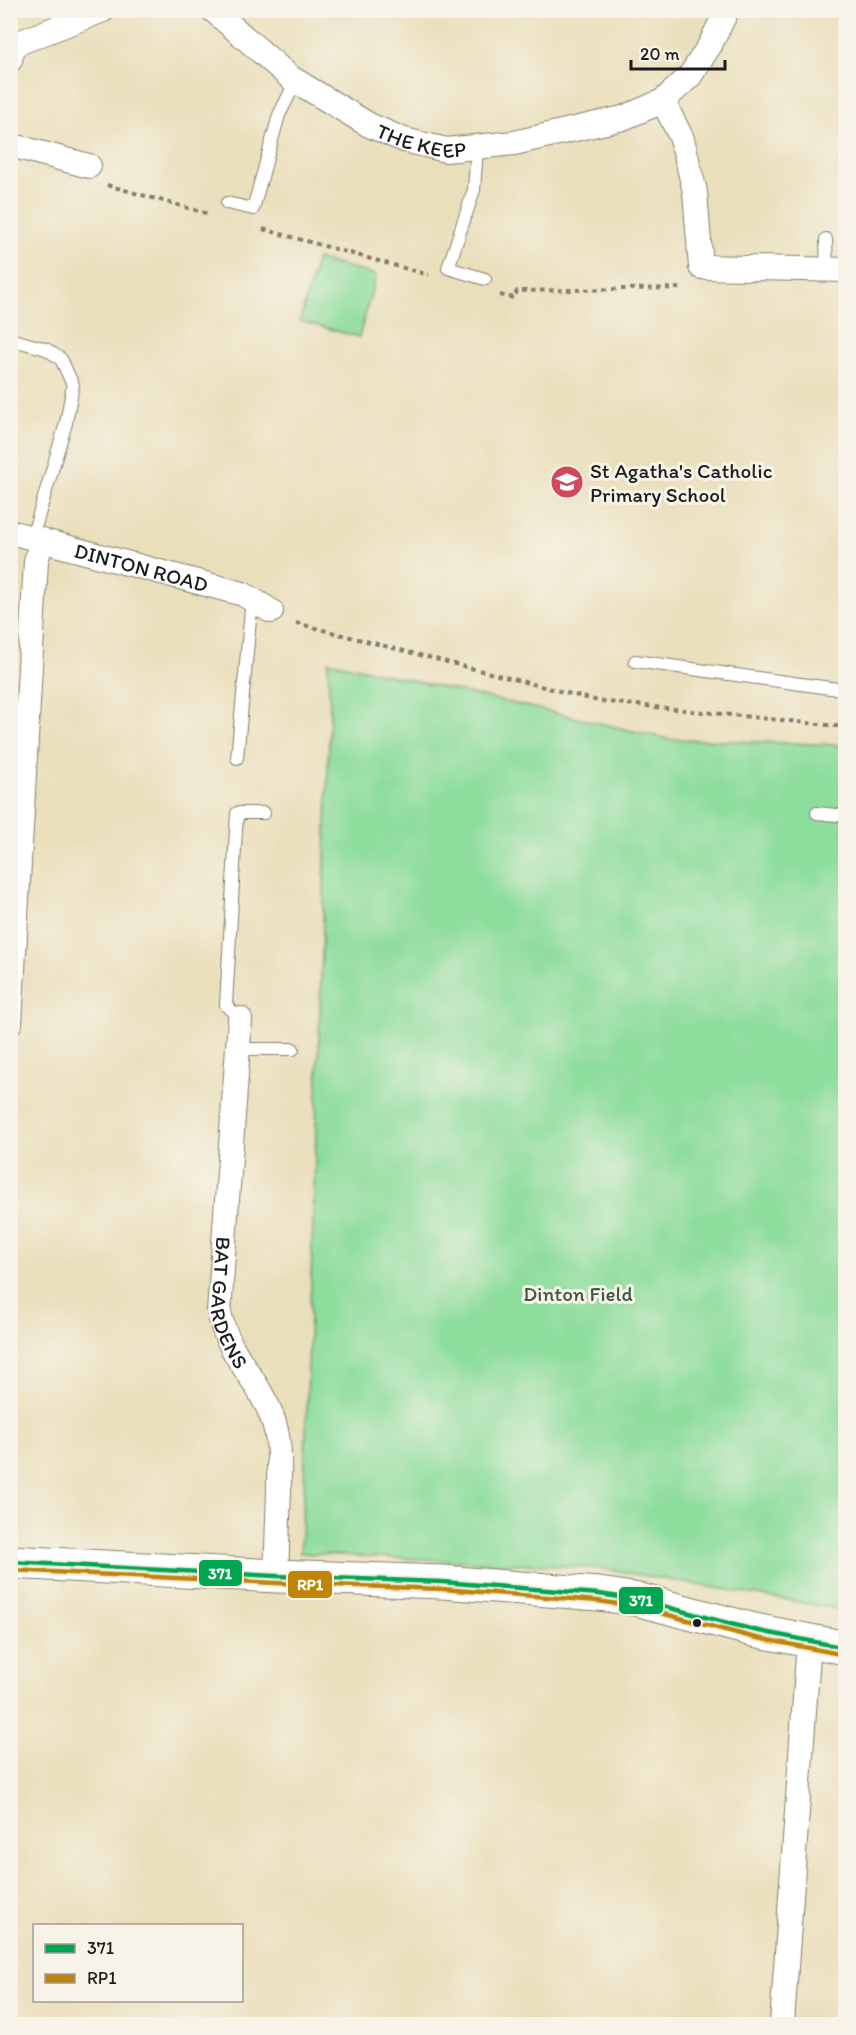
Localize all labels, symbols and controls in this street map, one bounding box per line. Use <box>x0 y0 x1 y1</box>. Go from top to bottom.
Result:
scale bar <box>631 33 726 71</box>
text: 20 m <box>640 43 680 65</box>
street label: THE KEEP <box>373 117 467 163</box>
place label: St Agatha's Catholic Primary School <box>590 458 773 507</box>
school or university icon: St Agatha's Catholic Primary School <box>549 464 585 500</box>
street label: DINTON ROAD <box>72 537 211 597</box>
street label: BAT GARDENS <box>206 1236 254 1373</box>
park label: Dinton Field <box>523 1281 633 1306</box>
line badge: 371 <box>198 1559 243 1587</box>
text: 371 <box>208 1564 233 1583</box>
line badge: RP1 <box>287 1570 333 1599</box>
text: RP1 <box>297 1575 324 1594</box>
line badge: 371 <box>618 1586 664 1615</box>
text: 371 <box>629 1591 654 1610</box>
unlabelled marker <box>691 1617 703 1629</box>
legend <box>33 1924 243 2002</box>
text: 371 <box>87 1937 114 1959</box>
text: RP1 <box>87 1967 117 1989</box>

